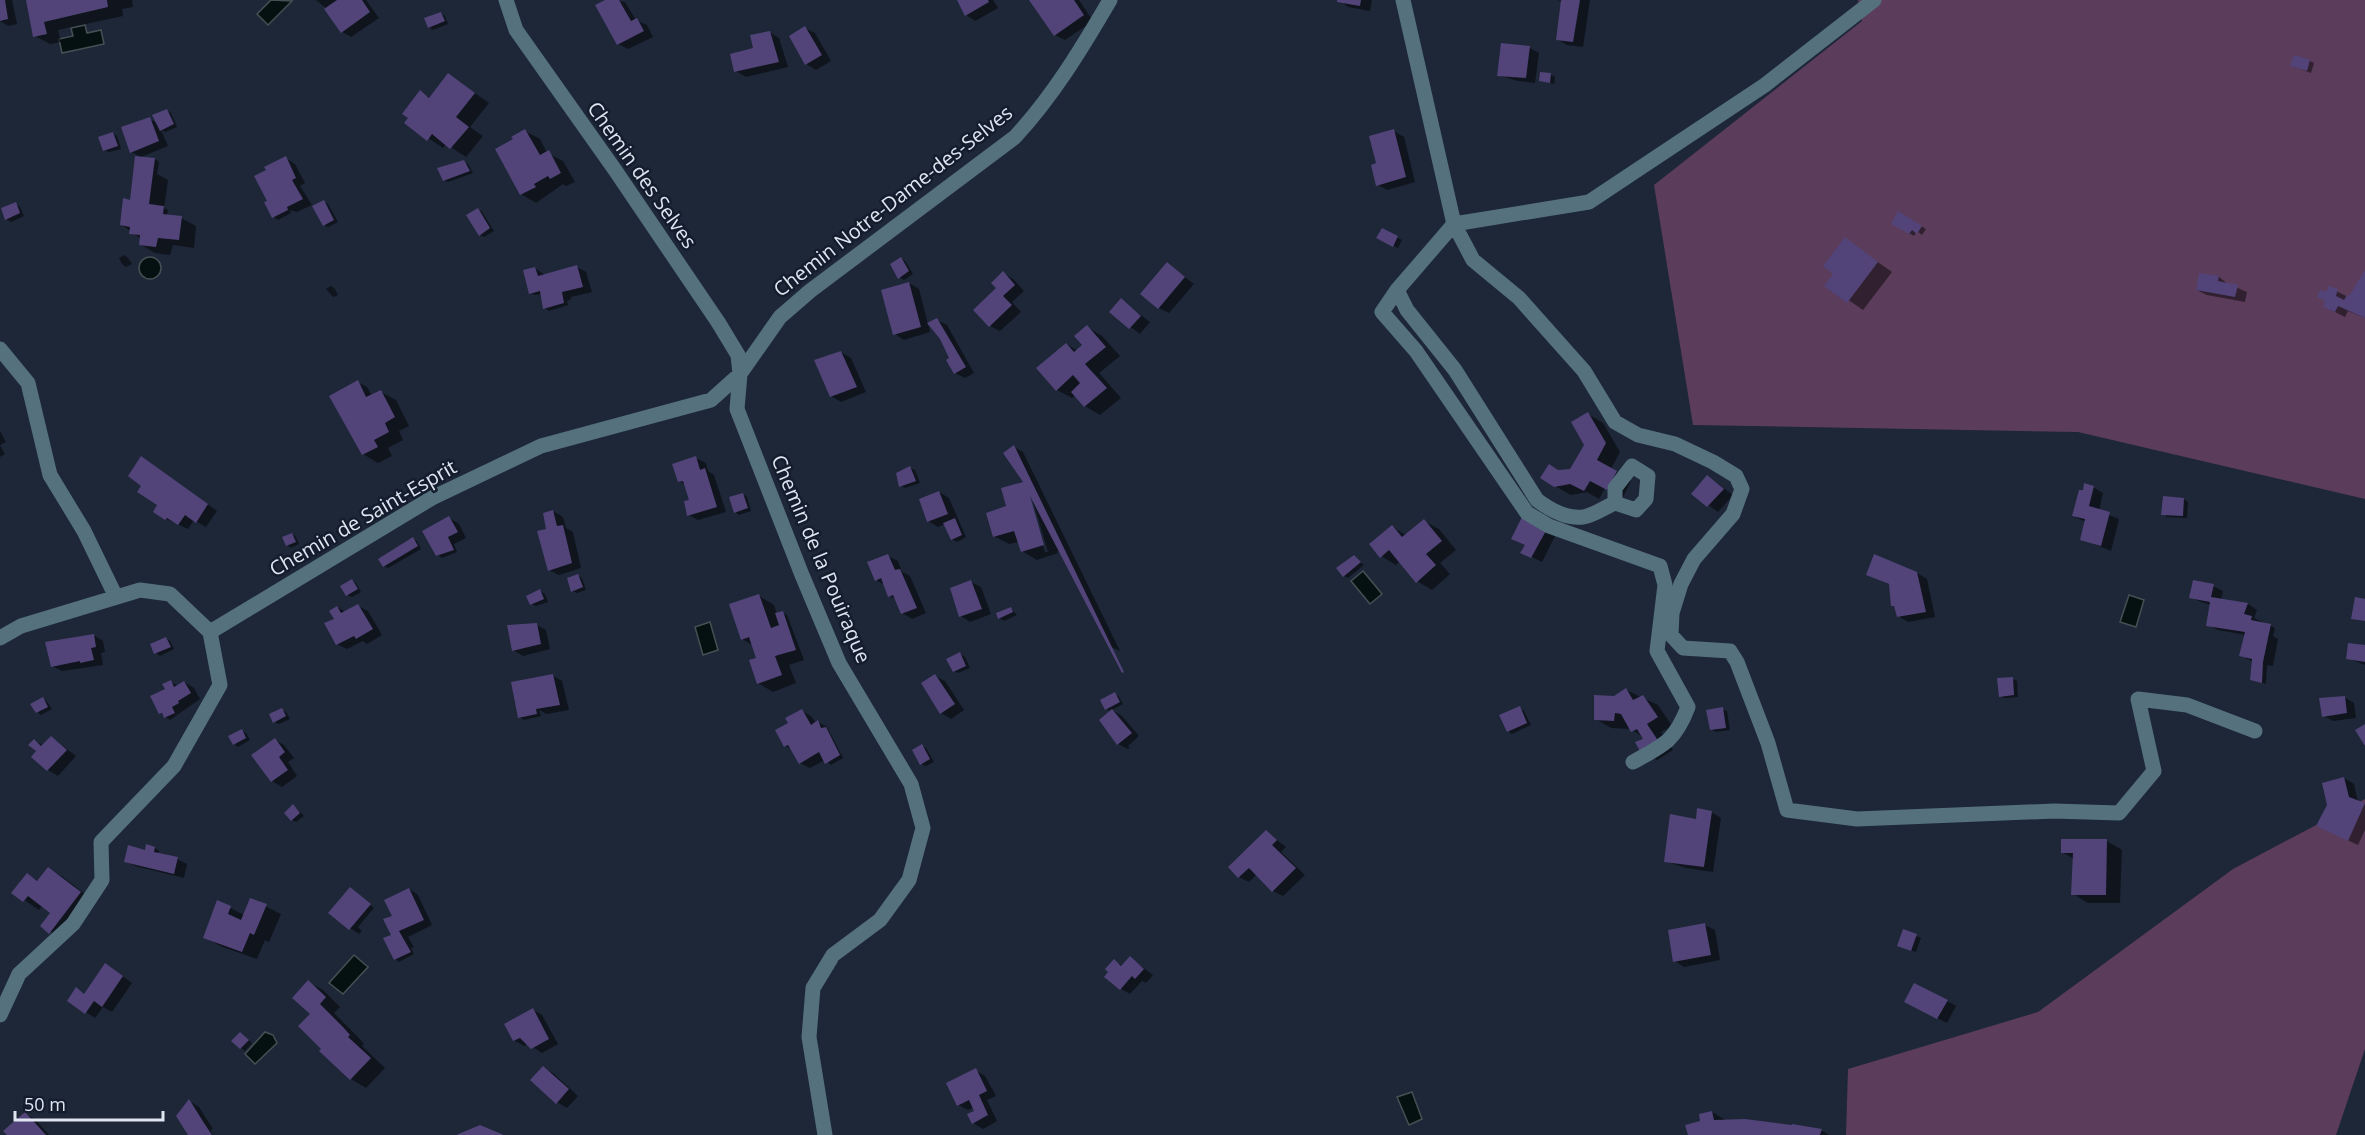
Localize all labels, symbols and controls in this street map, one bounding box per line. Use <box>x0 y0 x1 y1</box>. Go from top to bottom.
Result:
street label: Chemin des Selves <box>582 96 703 253</box>
street label: Chemin Notre-Dame-des-Selves <box>768 99 1018 302</box>
street label: Chemin de la Pouiraque <box>765 451 878 667</box>
street label: Chemin de Saint-Esprit <box>264 453 461 582</box>
scale bar <box>15 1084 164 1122</box>
text: 50 m <box>24 1092 66 1116</box>

